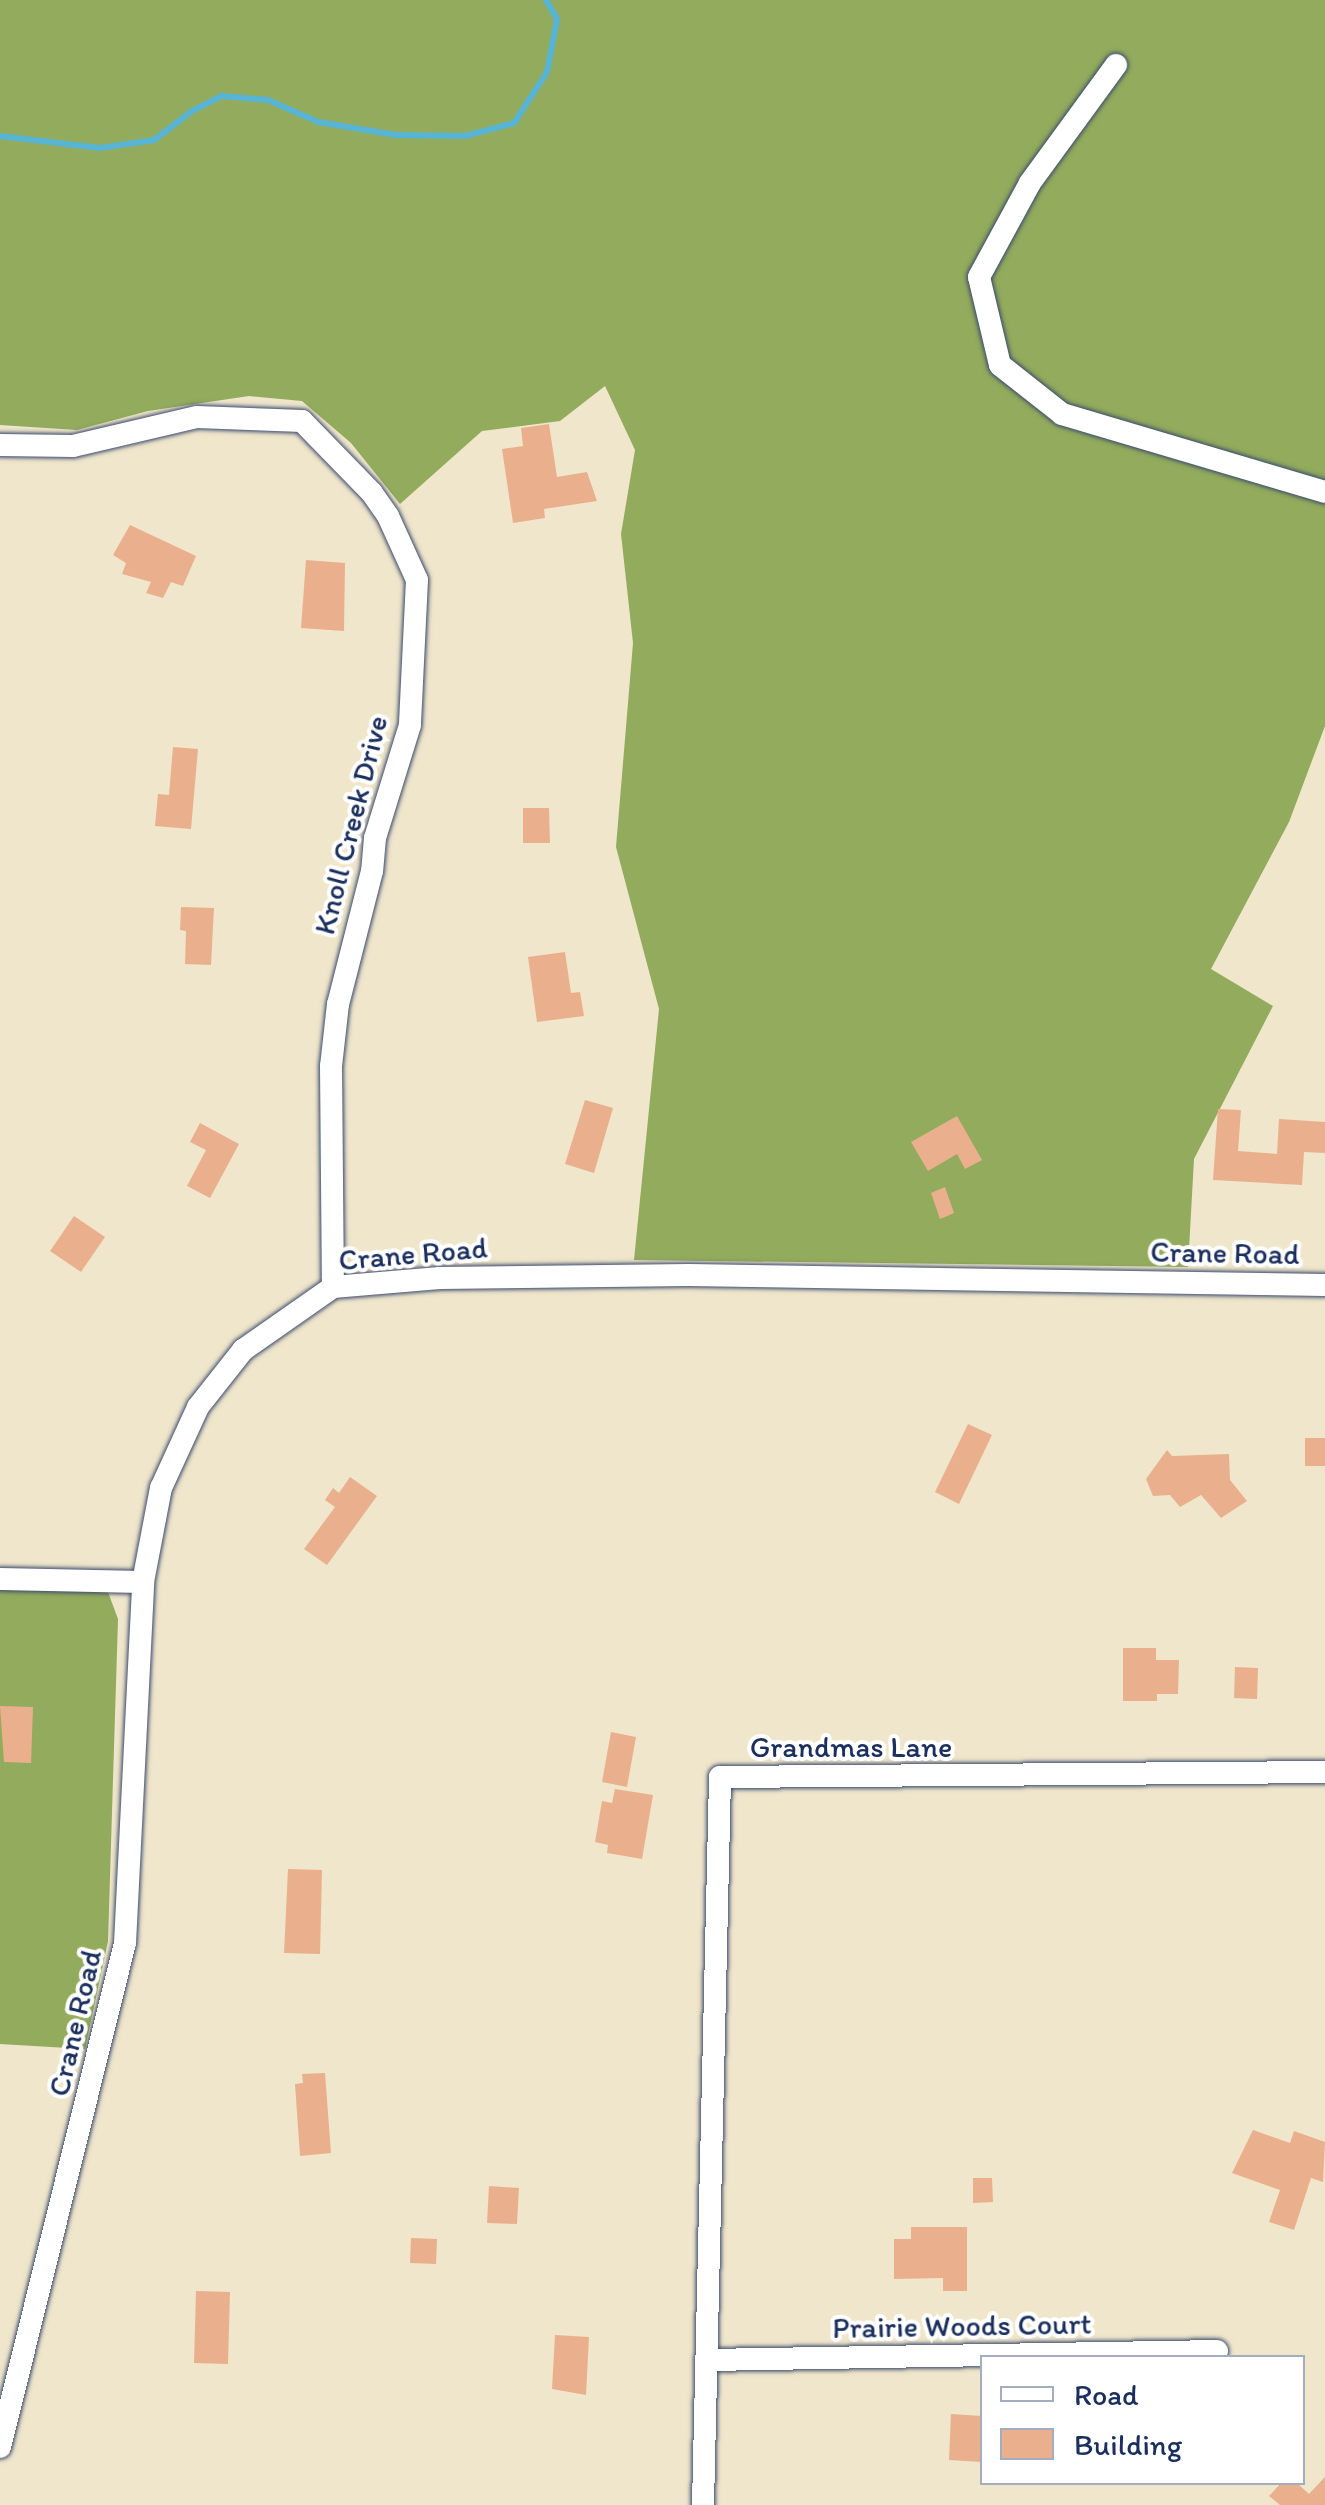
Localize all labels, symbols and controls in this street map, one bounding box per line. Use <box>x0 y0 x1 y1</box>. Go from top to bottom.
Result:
street label: Knoll Creek Drive <box>306 712 396 938</box>
street label: Crane Road <box>338 1230 488 1278</box>
street label: Crane Road <box>1151 1234 1299 1272</box>
street label: Grandmas Lane <box>750 1729 952 1765</box>
street label: Crane Road <box>41 1947 109 2099</box>
street label: Prairie Woods Court <box>833 2306 1091 2346</box>
legend <box>980 2355 1305 2485</box>
text: Road <box>1074 2376 1139 2413</box>
text: Building <box>1074 2426 1182 2463</box>

